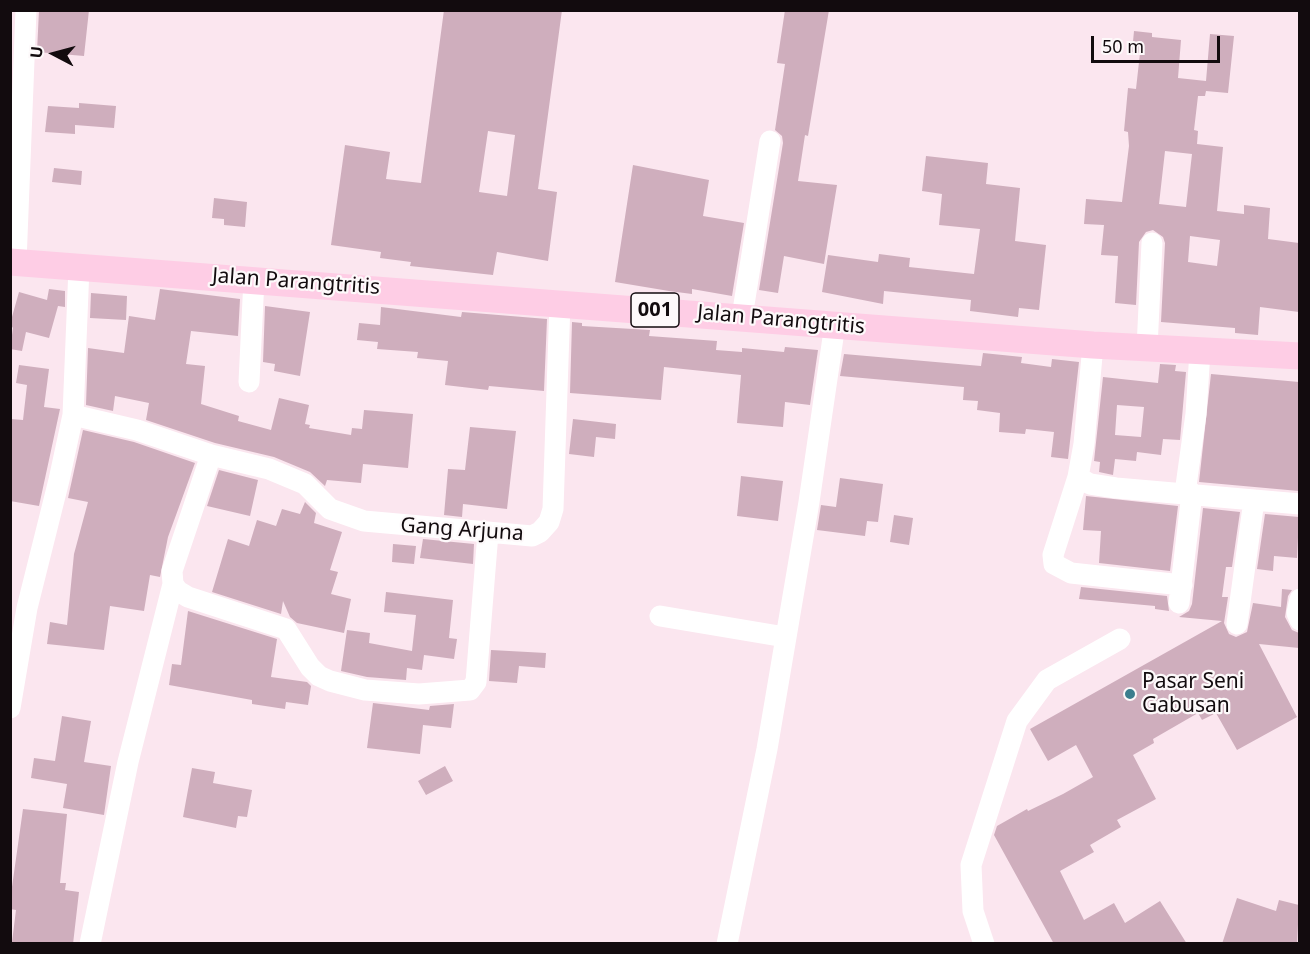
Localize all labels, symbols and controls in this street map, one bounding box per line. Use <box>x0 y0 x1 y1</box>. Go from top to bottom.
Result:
north arrow <box>24 24 84 84</box>
scale bar <box>1094 24 1223 62</box>
text: 50 m <box>1102 34 1144 58</box>
text: U <box>25 45 48 59</box>
street label: Jalan Parangtritis <box>211 264 381 300</box>
road number: 001 <box>631 293 679 327</box>
street label: Jalan Parangtritis <box>696 300 866 340</box>
street label: Gang Arjuna <box>399 513 525 547</box>
place label: Pasar Seni Gabusan <box>1142 669 1244 719</box>
marker: Pasar Seni Gabusan <box>1123 687 1137 701</box>

